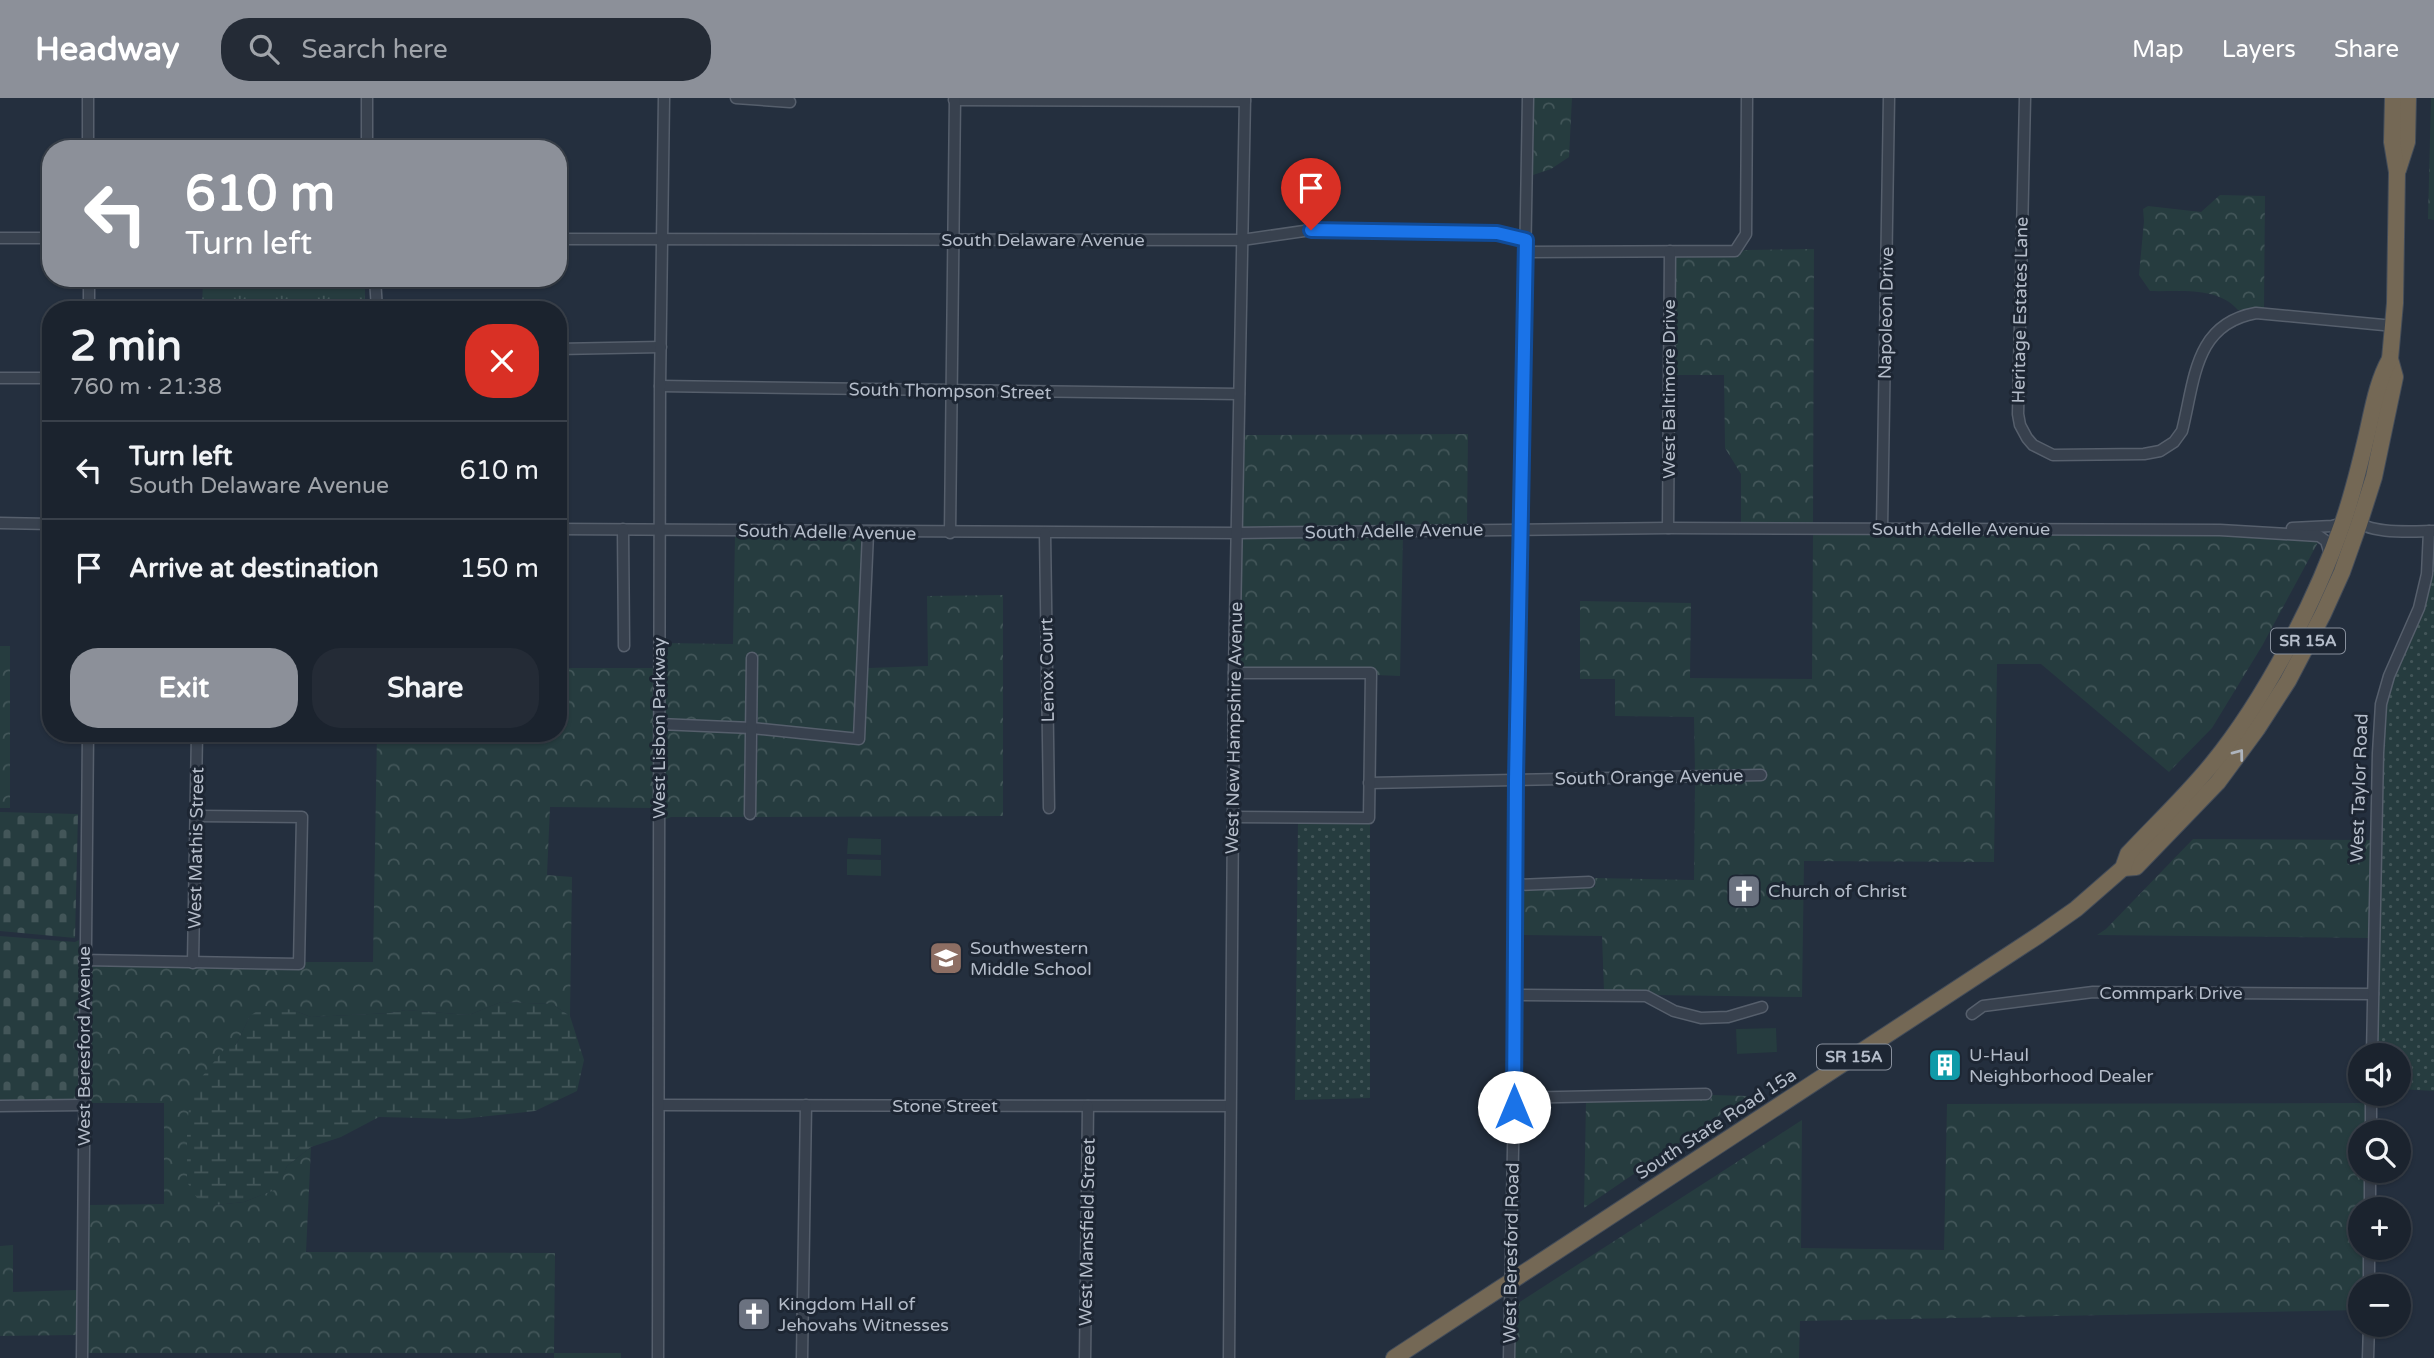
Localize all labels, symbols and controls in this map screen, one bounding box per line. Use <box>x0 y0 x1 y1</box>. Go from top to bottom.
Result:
search box <box>221 18 711 81</box>
text: Headway <box>35 30 179 69</box>
icon: search <box>245 30 283 68</box>
text: Search here <box>301 34 448 65</box>
text: Map <box>2132 35 2184 64</box>
text: Layers <box>2222 35 2296 64</box>
text: Share <box>2334 35 2399 64</box>
pin <box>1281 158 1341 230</box>
text: 610 m <box>185 165 335 224</box>
icon: left <box>70 168 161 259</box>
icon: arrive <box>1292 169 1330 207</box>
street label: Heritage Estates Lane <box>2007 216 2033 404</box>
text: Turn left <box>185 225 312 263</box>
street label: South Delaware Avenue <box>941 229 1145 251</box>
street label: Napoleon Drive <box>1874 247 1898 379</box>
street label: West Baltimore Drive <box>1658 299 1680 479</box>
text: 2 min <box>70 321 182 372</box>
button: close <box>465 324 539 398</box>
text: 760 m · 21:38 <box>70 373 222 401</box>
street label: South Thompson Street <box>848 378 1052 404</box>
text: Turn left <box>129 441 232 472</box>
icon: left <box>70 451 108 489</box>
text: 610 m <box>459 455 539 486</box>
text: South Delaware Avenue <box>129 472 389 500</box>
street label: South Adelle Avenue <box>1305 518 1483 544</box>
street label: South Adelle Avenue <box>1872 518 2050 540</box>
street label: South Adelle Avenue <box>738 519 916 545</box>
icon: arrive <box>70 549 108 587</box>
text: Arrive at destination <box>129 553 379 584</box>
text: 150 m <box>459 553 539 584</box>
street label: West New Hampshire Avenue <box>1221 602 1247 854</box>
street label: Lenox Court <box>1035 617 1059 722</box>
road number: SR 15A <box>2271 628 2345 654</box>
street label: West Lisbon Parkway <box>648 637 670 819</box>
button: Exit <box>70 648 298 728</box>
button: Share <box>312 648 539 728</box>
street label: West Taylor Road <box>2345 713 2373 863</box>
one-way arrow <box>2231 749 2243 761</box>
street label: South Orange Avenue <box>1555 764 1743 790</box>
street label: West Mathis Street <box>184 767 208 929</box>
church icon: Church of Christ <box>1725 872 1763 910</box>
place label: Church of Christ <box>1768 880 1907 902</box>
place label: Southwestern Middle School <box>970 937 1092 980</box>
school or university icon: Southwestern Middle School <box>927 939 965 977</box>
street label: West Beresford Avenue <box>73 946 95 1146</box>
street label: Commpark Drive <box>2099 982 2243 1004</box>
map controls <box>2348 1043 2411 1337</box>
button: sound <box>2348 1043 2411 1106</box>
road number: SR 15A <box>1817 1044 1891 1070</box>
place label: U-Haul Neighborhood Dealer <box>1969 1044 2153 1087</box>
building icon: U-Haul Neighborhood Dealer <box>1926 1046 1964 1084</box>
street label: South State Road 15a <box>1631 1064 1801 1184</box>
position arrow <box>1477 1070 1551 1144</box>
street label: Stone Street <box>892 1095 998 1117</box>
button: search <box>2348 1120 2411 1183</box>
street label: West Mansfield Street <box>1074 1137 1100 1326</box>
street label: West Beresford Road <box>1498 1162 1524 1344</box>
button: + <box>2348 1197 2411 1260</box>
button: − <box>2348 1274 2411 1337</box>
place label: Kingdom Hall of Jehovahs Witnesses <box>778 1293 949 1336</box>
church icon: Kingdom Hall of Jehovahs Witnesses <box>735 1295 773 1333</box>

